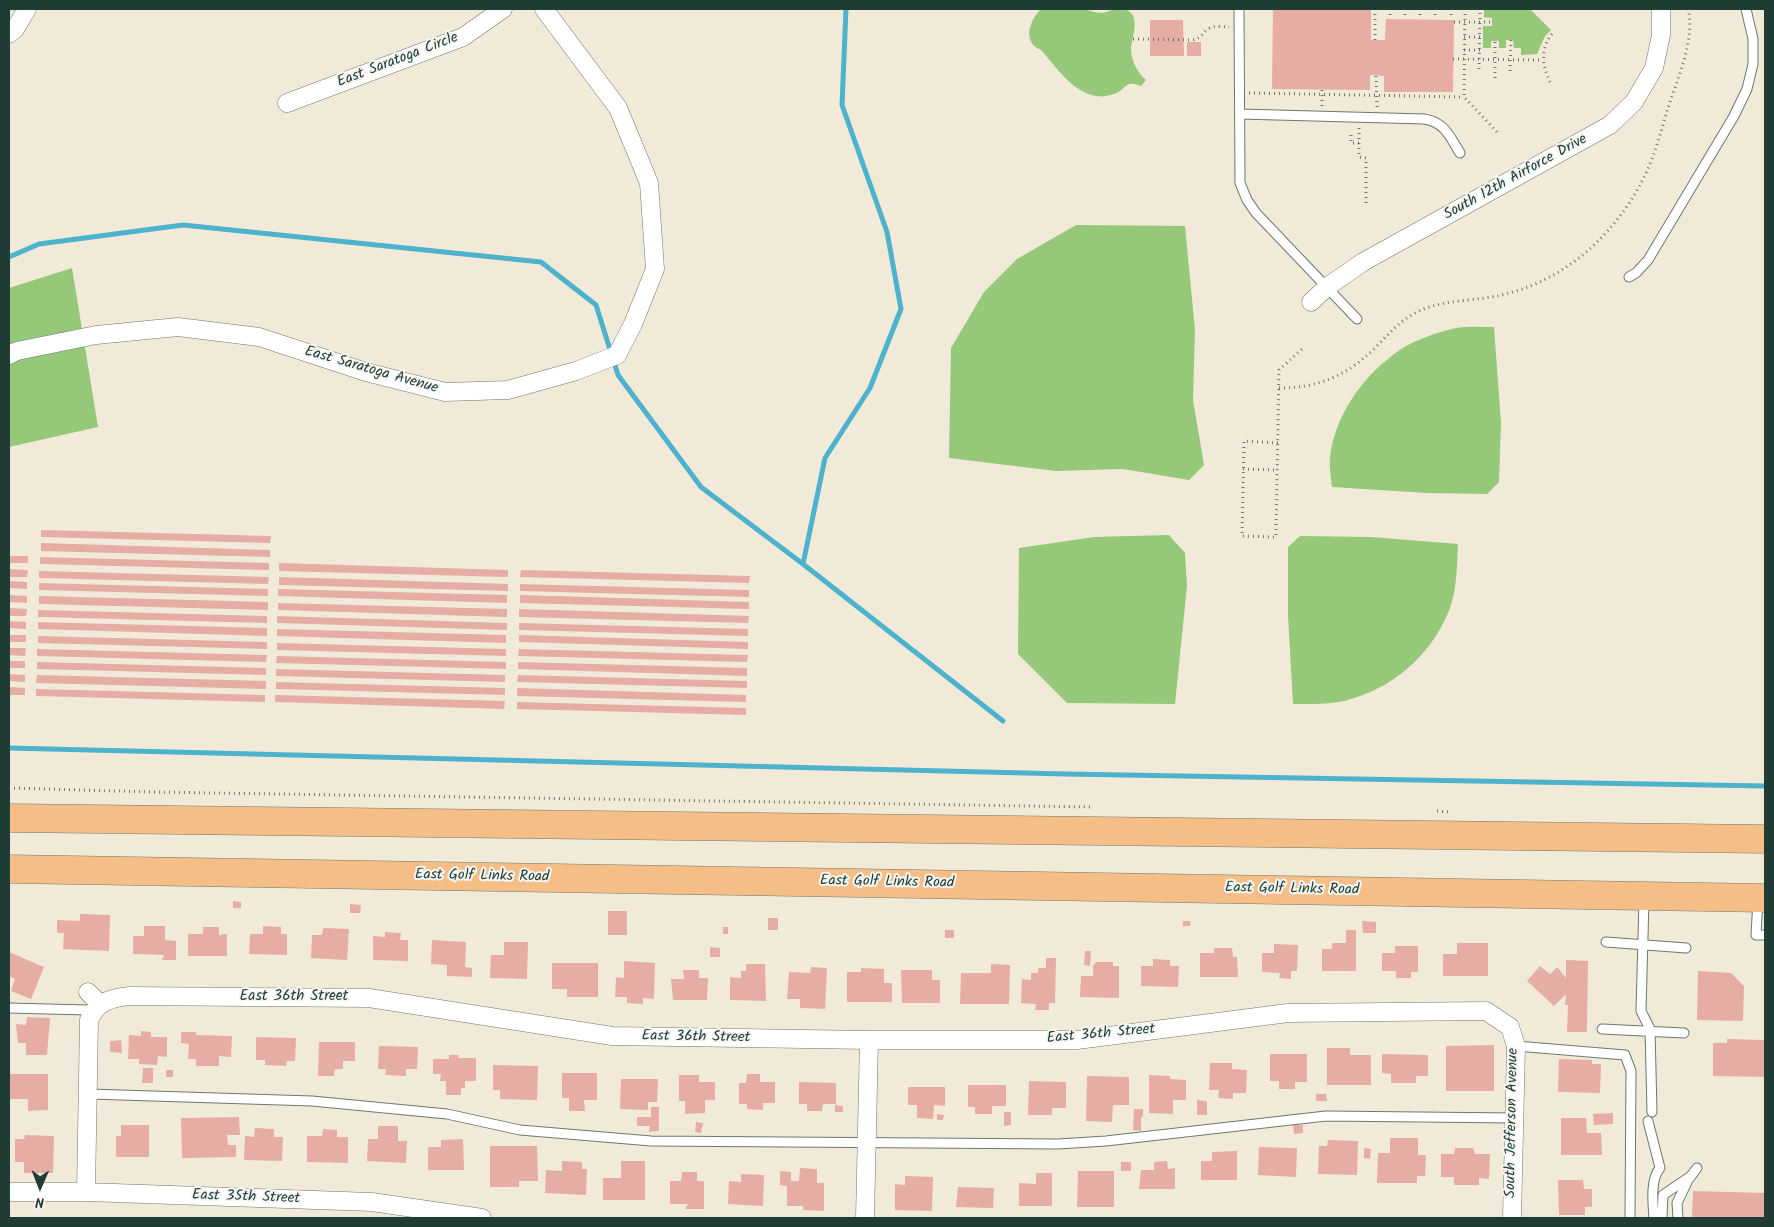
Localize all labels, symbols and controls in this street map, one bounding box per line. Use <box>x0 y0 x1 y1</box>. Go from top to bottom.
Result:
street label: East Saratoga Circle <box>335 30 461 92</box>
street label: South 12th Airforce Drive <box>1441 131 1591 225</box>
street label: East Saratoga Avenue <box>302 343 440 399</box>
street label: East Golf Links Road <box>415 867 549 887</box>
street label: East Golf Links Road <box>820 873 954 893</box>
street label: East Golf Links Road <box>1225 880 1359 900</box>
street label: East 36th Street <box>240 988 348 1006</box>
street label: East 36th Street <box>1046 1021 1156 1049</box>
street label: East 36th Street <box>641 1028 751 1048</box>
street label: South Jefferson Avenue <box>1503 1048 1523 1198</box>
north arrow <box>15 1162 65 1212</box>
street label: East 35th Street <box>191 1187 301 1209</box>
text: N <box>35 1191 44 1213</box>

